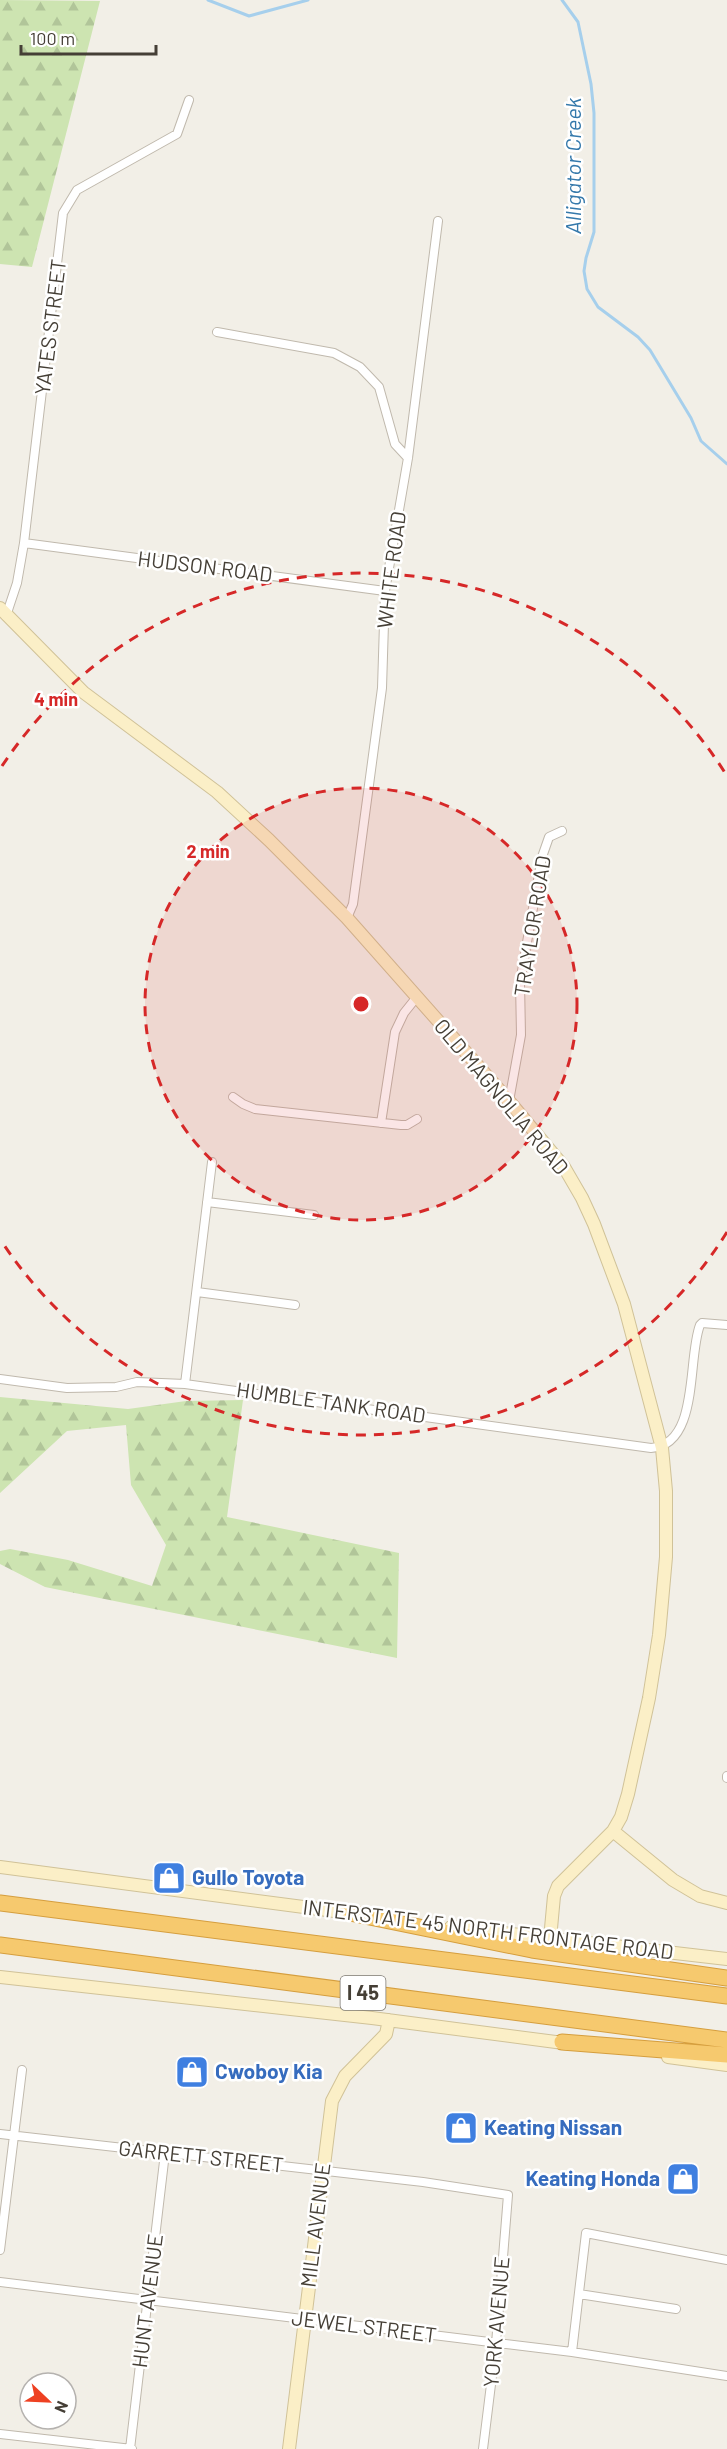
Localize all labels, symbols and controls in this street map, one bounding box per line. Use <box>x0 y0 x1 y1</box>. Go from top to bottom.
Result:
scale bar <box>21 18 156 56</box>
text: 100 m <box>30 27 75 49</box>
water label: Alligator Creek <box>559 97 585 234</box>
street label: YATES STREET <box>29 257 70 396</box>
street label: WHITE ROAD <box>371 510 410 630</box>
street label: HUDSON ROAD <box>136 545 274 586</box>
text: 4 min <box>34 688 78 710</box>
text: 2 min <box>186 840 230 862</box>
street label: TRAYLOR ROAD <box>508 854 555 998</box>
centre of rings <box>351 994 371 1014</box>
street label: OLD MAGNOLIA ROAD <box>430 1013 575 1179</box>
street label: HUMBLE TANK ROAD <box>235 1376 427 1427</box>
shop icon: Gullo Toyota <box>151 1860 187 1896</box>
place label: Gullo Toyota <box>192 1864 304 1889</box>
street label: INTERSTATE 45 NORTH FRONTAGE ROAD <box>301 1893 675 1964</box>
road number: I 45 <box>340 1976 386 2010</box>
shop icon: Cwoboy Kia <box>174 2054 210 2090</box>
place label: Cwoboy Kia <box>215 2058 323 2083</box>
shop icon: Keating Nissan <box>443 2110 479 2146</box>
place label: Keating Nissan <box>484 2114 622 2139</box>
street label: GARRETT STREET <box>117 2134 285 2177</box>
street label: MILL AVENUE <box>294 2161 335 2289</box>
shop icon: Keating Honda <box>665 2161 701 2197</box>
place label: Keating Honda <box>525 2165 660 2190</box>
street label: HUNT AVENUE <box>126 2232 167 2369</box>
street label: YORK AVENUE <box>477 2255 514 2388</box>
street label: JEWEL STREET <box>290 2304 438 2347</box>
north arrow <box>18 2371 78 2431</box>
text: N <box>51 2398 73 2416</box>

